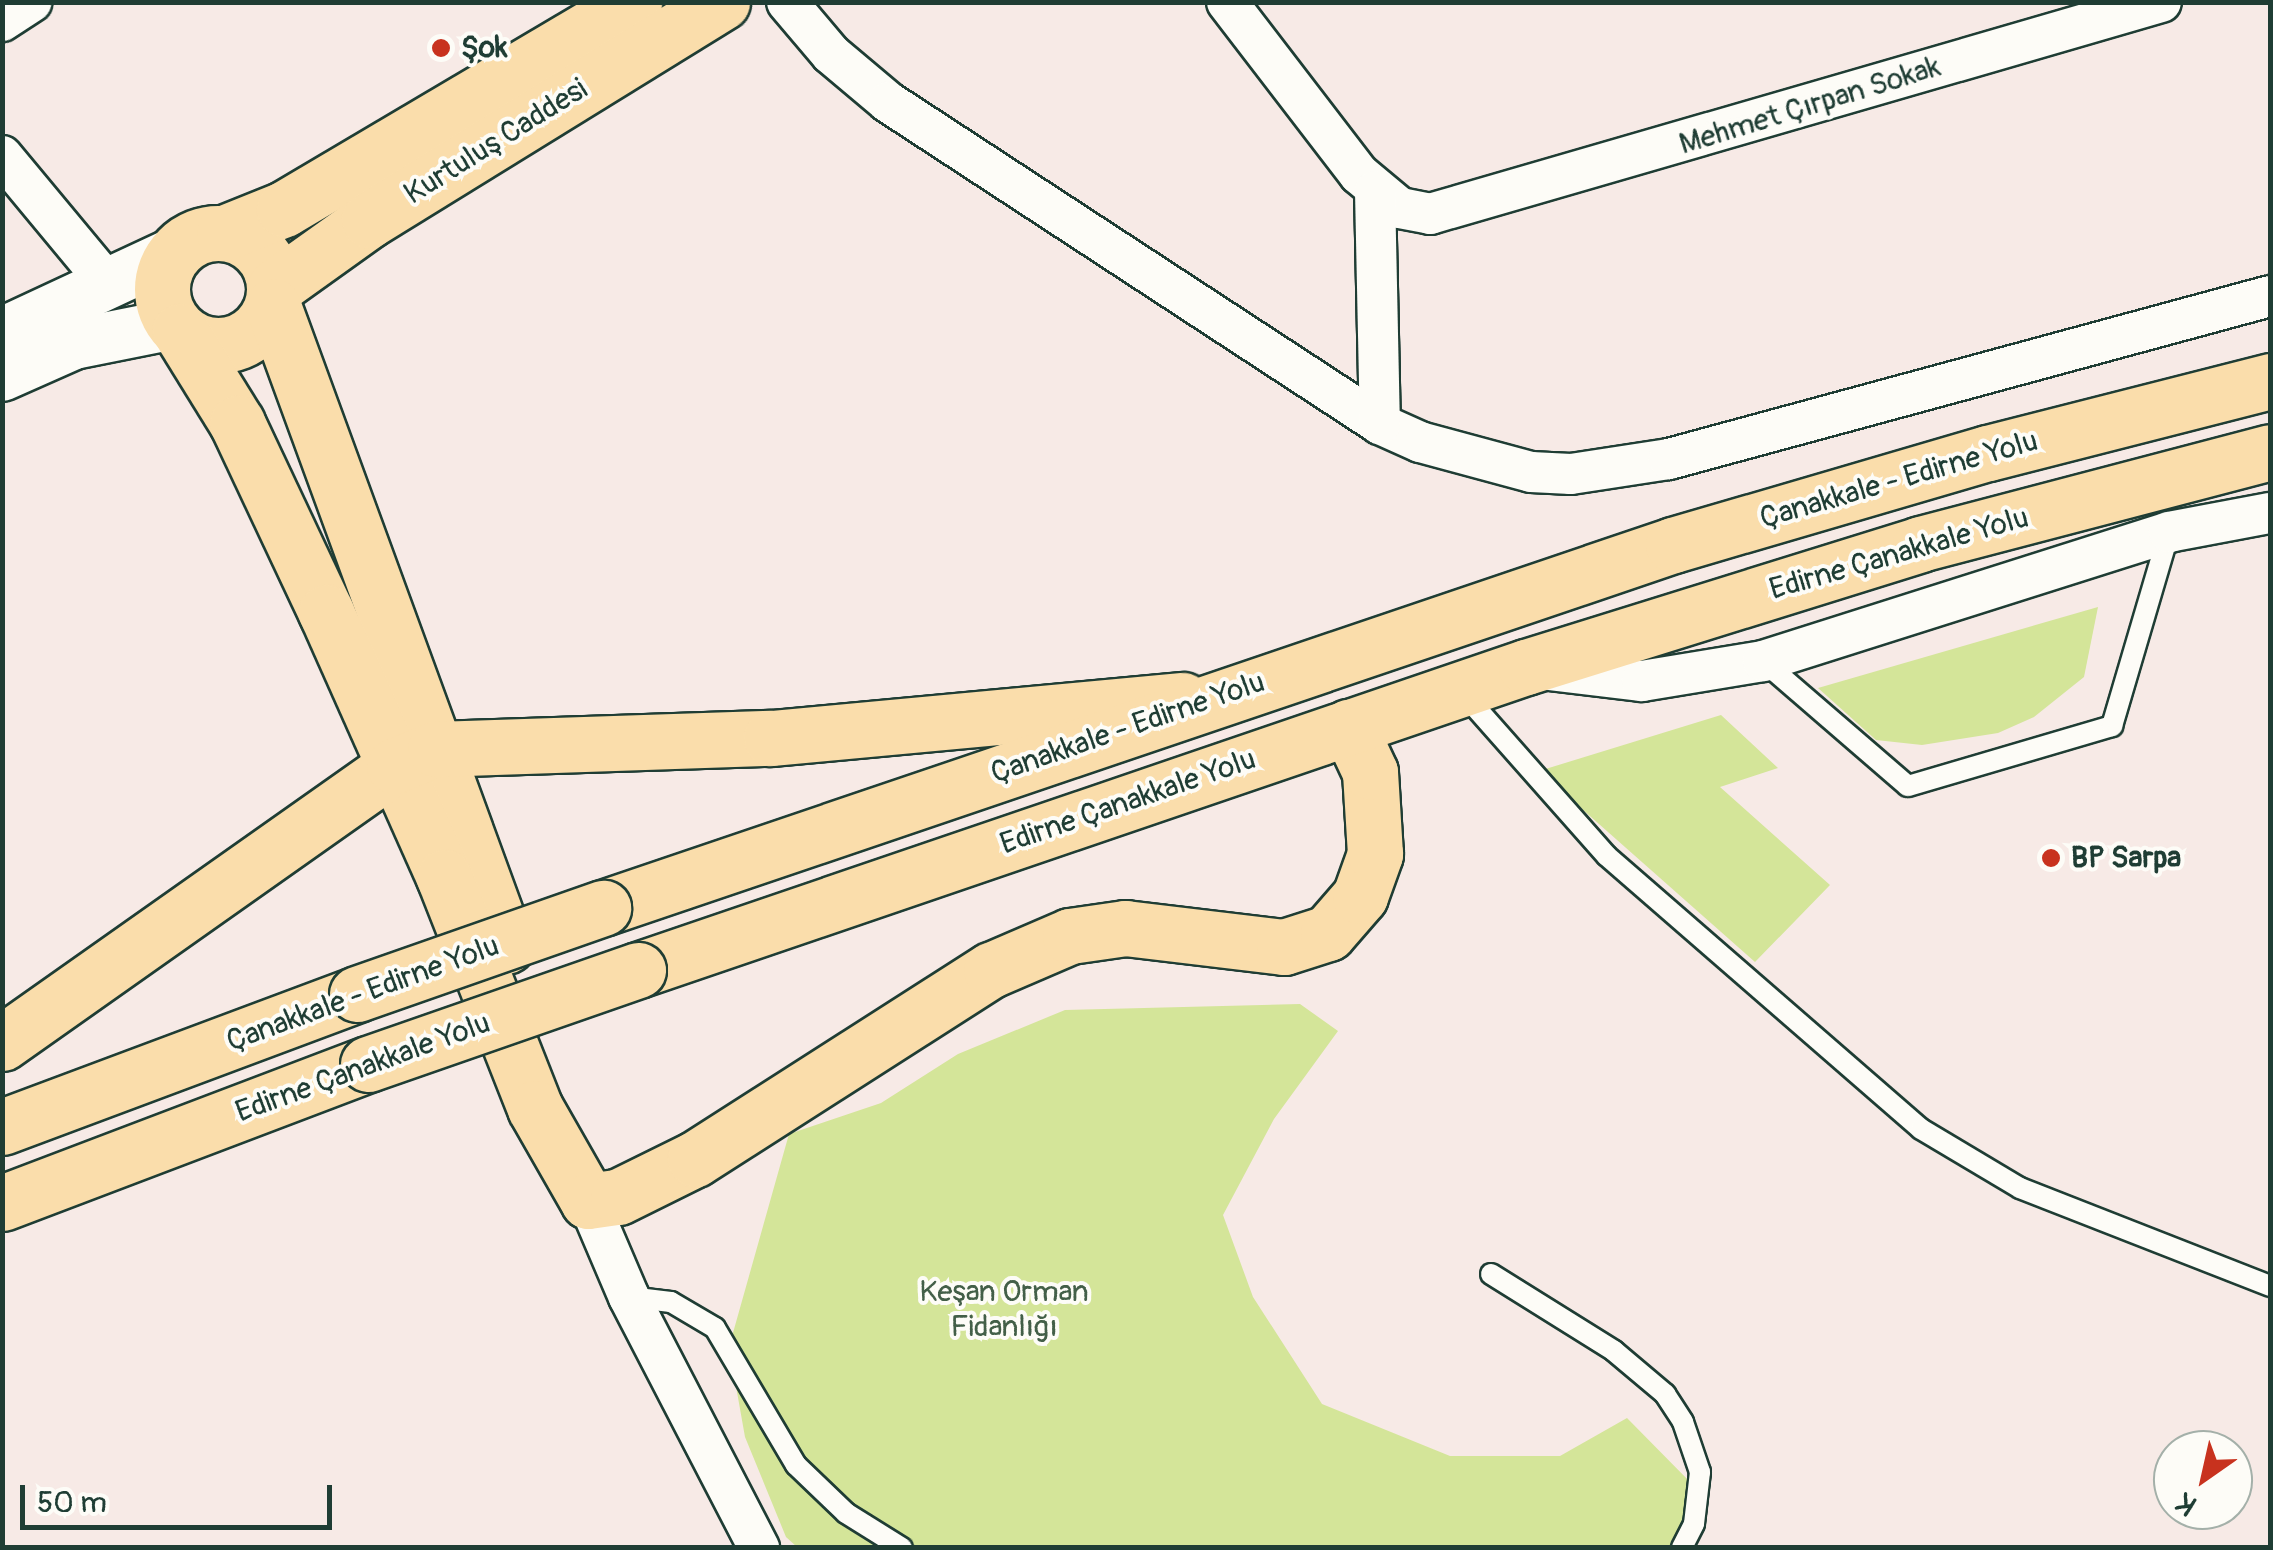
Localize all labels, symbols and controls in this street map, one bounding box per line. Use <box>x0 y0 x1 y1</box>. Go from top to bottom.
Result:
place label: Şok <box>461 30 507 66</box>
marker: Şok <box>430 37 452 59</box>
street label: Mehmet Çırpan Sokak <box>1675 49 1945 163</box>
street label: Kurtuluş Caddesi <box>398 71 594 213</box>
street label: Çanakkale - Edirne Yolu <box>1756 423 2042 537</box>
street label: Edirne Çanakkale Yolu <box>1765 500 2033 608</box>
street label: Çanakkale - Edirne Yolu <box>986 664 1270 792</box>
street label: Edirne Çanakkale Yolu <box>995 741 1261 863</box>
place label: BP Sarpa <box>2071 840 2181 876</box>
marker: BP Sarpa <box>2040 847 2062 869</box>
street label: Çanakkale - Edirne Yolu <box>222 928 504 1060</box>
street label: Edirne Çanakkale Yolu <box>231 1005 495 1131</box>
park label: Keşan Orman Fidanlığı <box>919 1274 1089 1344</box>
north arrow <box>2153 1430 2253 1530</box>
scale bar <box>25 1465 338 1527</box>
text: 50 m <box>37 1484 107 1521</box>
text: K <box>2170 1484 2204 1523</box>

